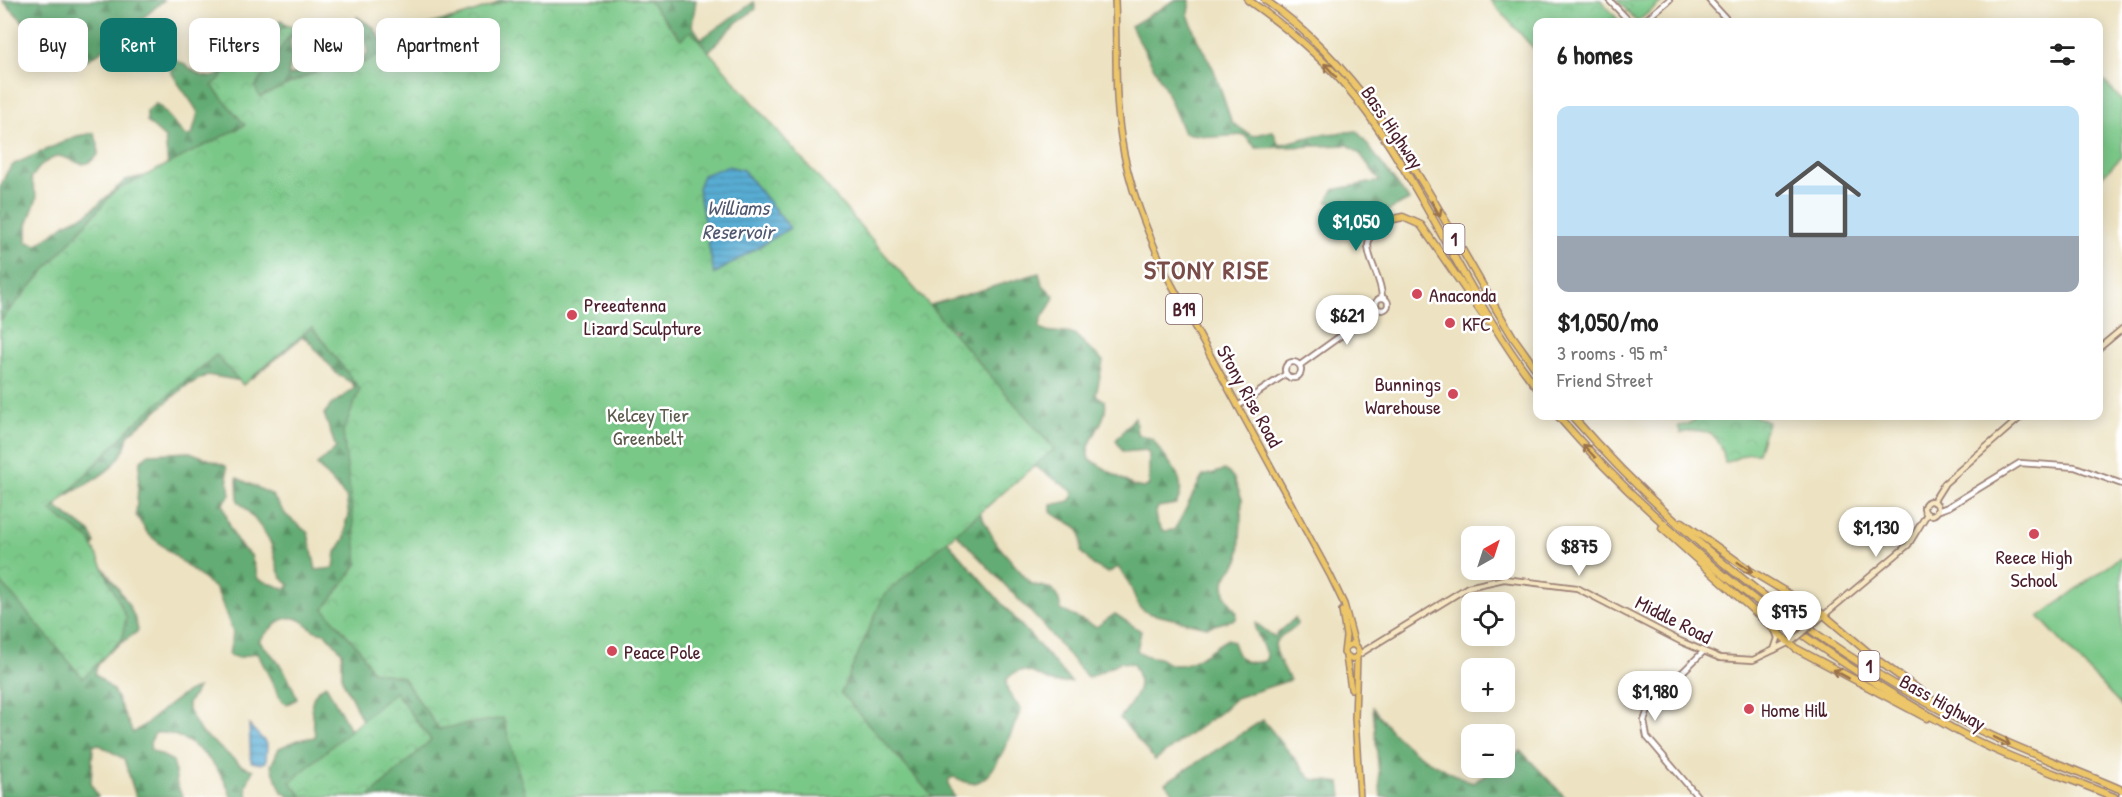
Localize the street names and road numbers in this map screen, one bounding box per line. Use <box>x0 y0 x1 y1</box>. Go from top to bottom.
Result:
street label: Bass Highway <box>1355 80 1431 174</box>
road number: 1 <box>1444 224 1464 254</box>
road number: B19 <box>1166 294 1202 324</box>
street label: Stony Rise Road <box>1211 340 1289 452</box>
street label: Middle Road <box>1631 588 1717 650</box>
road number: 1 <box>1858 651 1880 681</box>
street label: Bass Highway <box>1895 667 1991 737</box>

